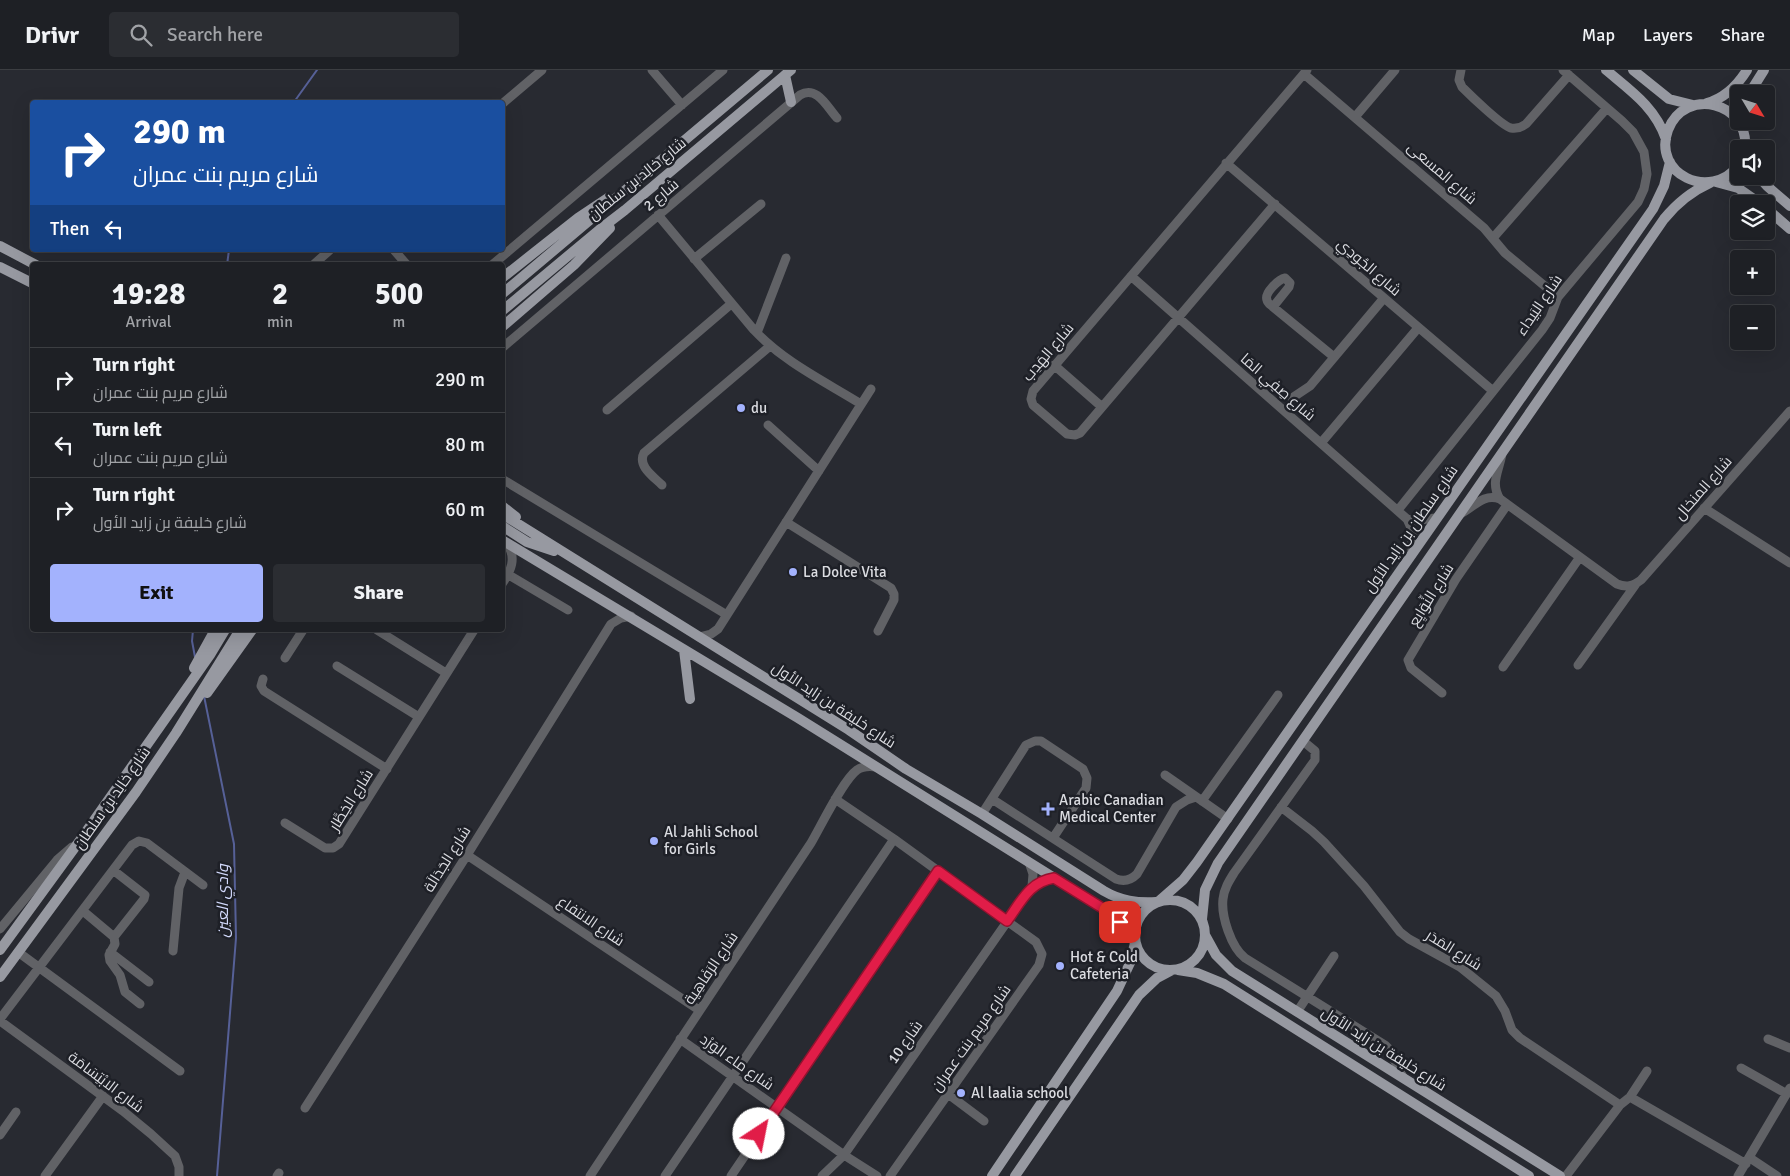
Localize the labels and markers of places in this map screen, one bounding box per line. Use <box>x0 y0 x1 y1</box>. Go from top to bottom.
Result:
place label: du <box>751 399 767 417</box>
marker: du <box>735 402 747 414</box>
place label: La Dolce Vita <box>803 563 887 581</box>
marker: La Dolce Vita <box>787 566 799 578</box>
place label: Arabic Canadian Medical Center <box>1059 791 1164 826</box>
marker: Arabic Canadian Medical Center <box>1041 802 1055 816</box>
place label: Al Jahli School for Girls <box>664 823 758 858</box>
marker: Al Jahli School for Girls <box>648 835 660 847</box>
pin <box>1099 901 1141 943</box>
place label: Hot & Cold Cafeteria <box>1070 948 1138 983</box>
marker: Hot & Cold Cafeteria <box>1054 960 1066 972</box>
place label: Al laalia school <box>971 1084 1068 1102</box>
marker: Al laalia school <box>955 1087 967 1099</box>

